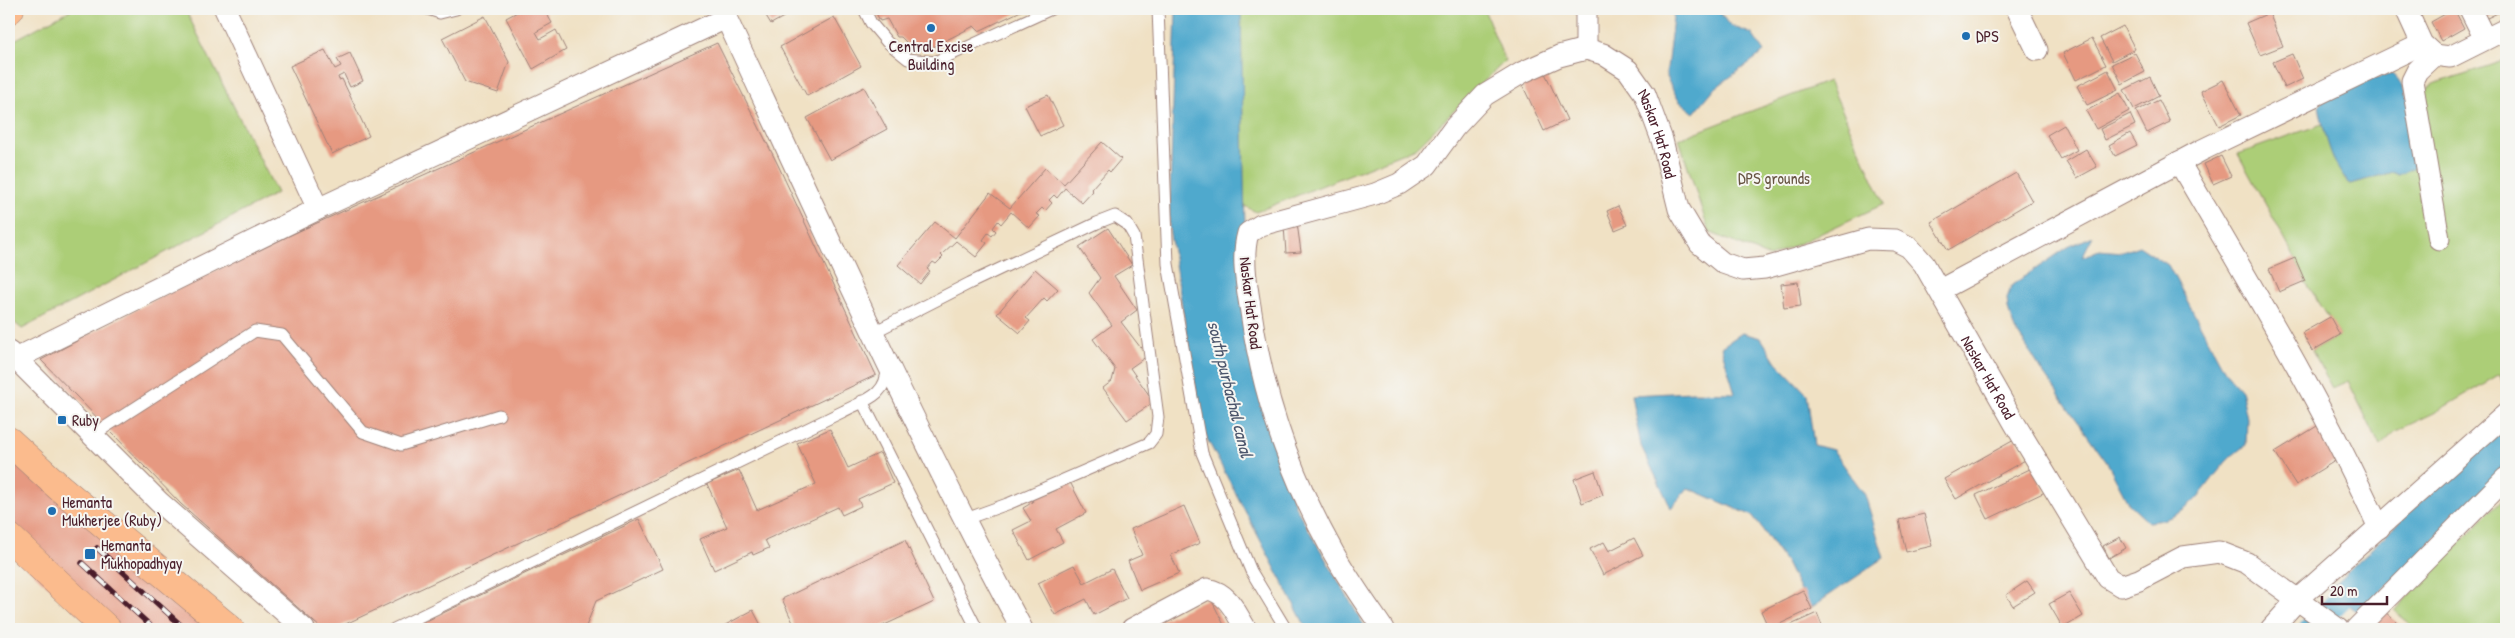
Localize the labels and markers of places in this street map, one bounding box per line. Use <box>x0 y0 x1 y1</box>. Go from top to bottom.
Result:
marker: Central Excise Building <box>925 22 937 34</box>
place label: DPS <box>1976 25 1999 47</box>
marker: DPS <box>1960 30 1972 42</box>
place label: Central Excise Building <box>889 35 974 75</box>
place label: Ruby <box>72 409 99 431</box>
marker: Ruby <box>56 414 68 426</box>
place label: Hemanta Mukherjee (Ruby) <box>62 491 162 531</box>
marker: Hemanta Mukherjee (Ruby) <box>46 505 58 517</box>
place label: Hemanta Mukhopadhyay <box>101 534 183 574</box>
marker: Hemanta Mukhopadhyay <box>83 547 97 561</box>

